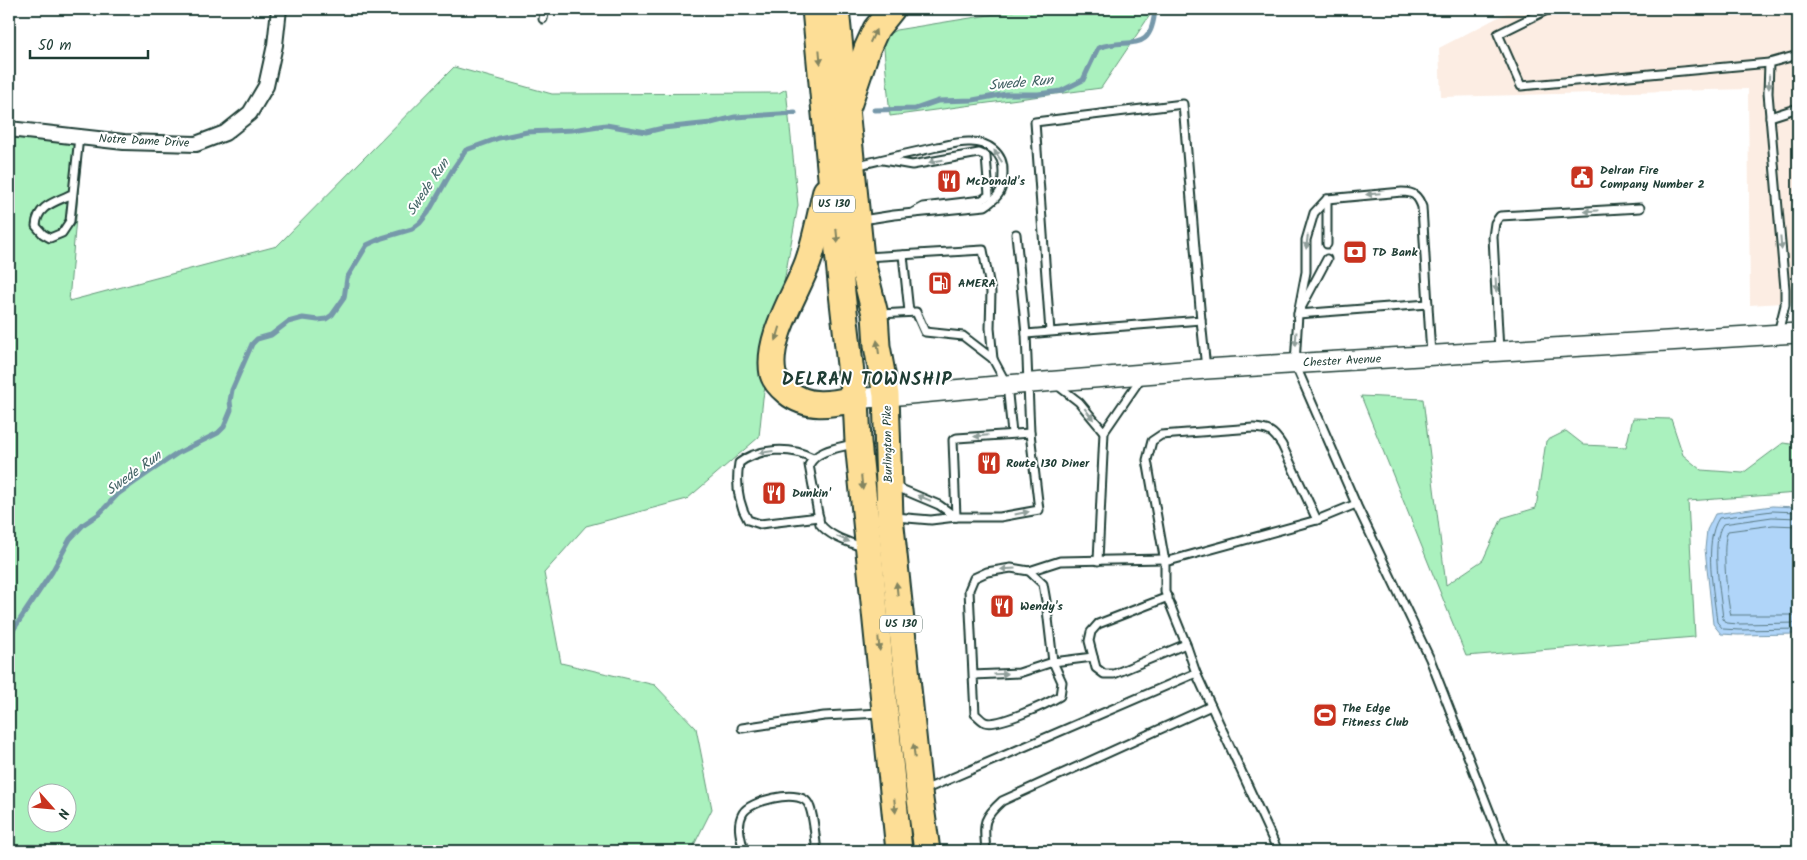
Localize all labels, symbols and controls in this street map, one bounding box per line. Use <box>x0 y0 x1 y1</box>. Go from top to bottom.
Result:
scale bar <box>30 28 148 60</box>
one-way arrow <box>868 29 877 44</box>
text: 50 m <box>38 34 72 58</box>
one-way arrow <box>816 50 824 66</box>
water label: Swede Run <box>988 69 1056 97</box>
one-way arrow <box>1765 74 1773 90</box>
street label: Notre Dame Drive <box>98 129 190 153</box>
one-way arrow <box>993 149 1003 163</box>
water label: Swede Run <box>401 153 456 220</box>
one-way arrow <box>928 157 944 165</box>
place label: Delran Fire Company Number 2 <box>1600 161 1705 194</box>
public building icon: Delran Fire Company Number 2 <box>1569 164 1595 190</box>
restaurant icon: McDonald's <box>936 168 962 194</box>
place label: McDonald's <box>966 172 1025 191</box>
one-way arrow <box>1365 190 1381 198</box>
road number: US 130 <box>813 195 855 212</box>
one-way arrow <box>1583 207 1599 215</box>
one-way arrow <box>833 229 841 245</box>
one-way arrow <box>1303 234 1311 250</box>
one-way arrow <box>1777 236 1785 252</box>
bank icon: TD Bank <box>1342 239 1368 265</box>
place label: TD Bank <box>1372 243 1418 262</box>
fuel station icon: AMERA <box>927 270 953 296</box>
place label: AMERA <box>958 274 996 293</box>
one-way arrow <box>1492 277 1500 293</box>
one-way arrow <box>773 327 781 342</box>
one-way arrow <box>1292 331 1300 347</box>
one-way arrow <box>874 339 882 355</box>
street label: Chester Avenue <box>1302 349 1382 373</box>
district label: DELRAN TOWNSHIP <box>782 366 952 395</box>
street label: Burlington Pike <box>878 405 898 483</box>
one-way arrow <box>1083 407 1094 420</box>
one-way arrow <box>973 432 989 440</box>
water label: Swede Run <box>101 444 168 501</box>
one-way arrow <box>758 448 774 456</box>
restaurant icon: Route 130 Diner <box>976 450 1002 476</box>
place label: Route 130 Diner <box>1006 454 1090 473</box>
one-way arrow <box>859 475 867 491</box>
restaurant icon: Dunkin' <box>761 480 787 506</box>
place label: Dunkin' <box>792 484 832 503</box>
one-way arrow <box>916 494 931 502</box>
one-way arrow <box>1014 509 1030 517</box>
one-way arrow <box>836 536 850 544</box>
one-way arrow <box>1000 566 1016 574</box>
one-way arrow <box>893 581 901 597</box>
restaurant icon: Wendy's <box>989 593 1015 619</box>
place label: Wendy's <box>1020 597 1063 616</box>
road number: US 130 <box>880 616 922 632</box>
one-way arrow <box>875 637 883 653</box>
one-way arrow <box>994 670 1010 678</box>
place label: The Edge Fitness Club <box>1342 699 1409 732</box>
sports icon: The Edge Fitness Club <box>1312 702 1338 728</box>
one-way arrow <box>910 742 918 758</box>
north arrow <box>28 782 78 832</box>
one-way arrow <box>891 798 899 814</box>
text: N <box>51 805 75 823</box>

